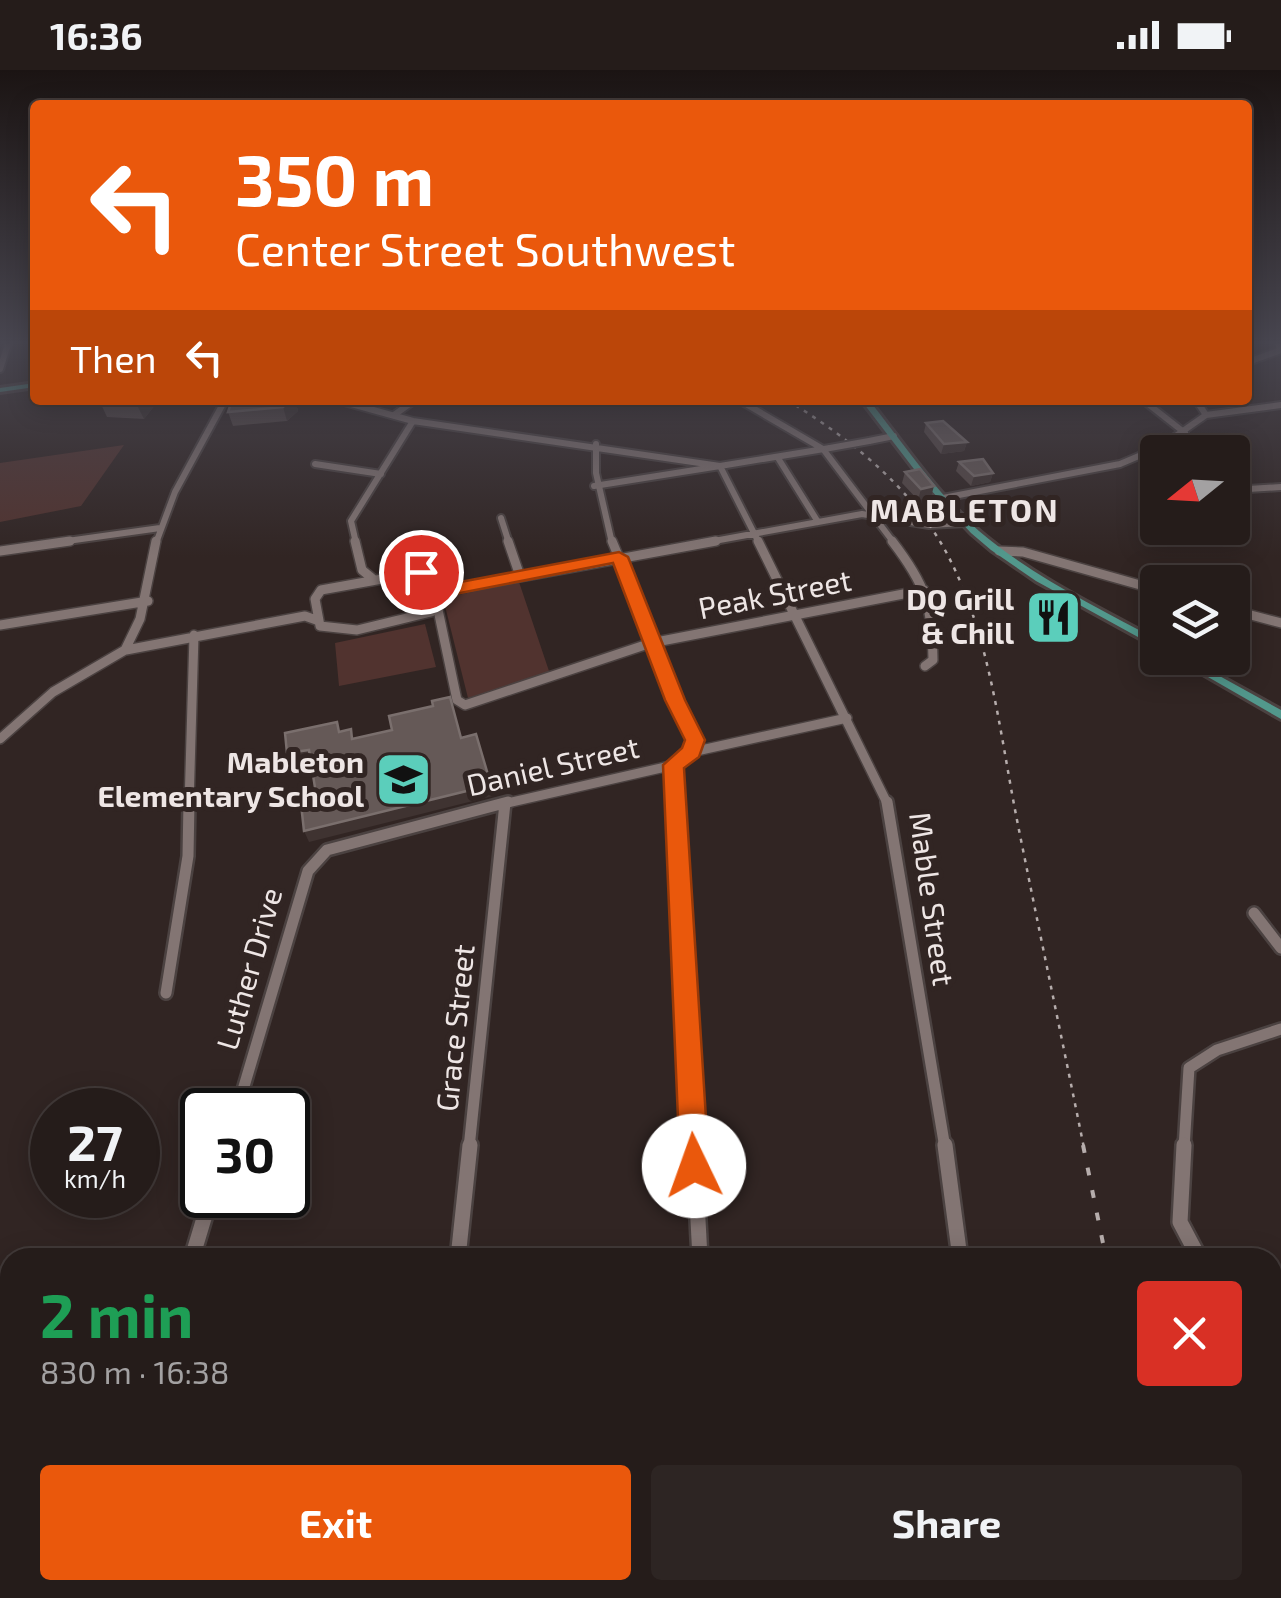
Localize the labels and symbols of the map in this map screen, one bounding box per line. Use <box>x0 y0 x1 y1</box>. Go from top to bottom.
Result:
north arrow <box>1140 435 1250 545</box>
district label: MABLETON <box>870 490 1060 528</box>
pin <box>379 530 464 615</box>
street label: Peak Street <box>695 561 854 626</box>
place label: DQ Grill & Chill <box>906 580 1014 650</box>
restaurant icon: DQ Grill & Chill <box>1023 587 1083 647</box>
street label: Daniel Street <box>463 728 642 802</box>
place label: Mableton Elementary School <box>97 743 364 814</box>
school or university icon: Mableton Elementary School <box>373 750 433 810</box>
street label: Mable Street <box>903 810 963 988</box>
street label: Luther Drive <box>208 883 288 1054</box>
street label: Grace Street <box>427 942 481 1113</box>
speed limit sign: 30 <box>180 1088 310 1218</box>
position arrow <box>642 1114 746 1218</box>

